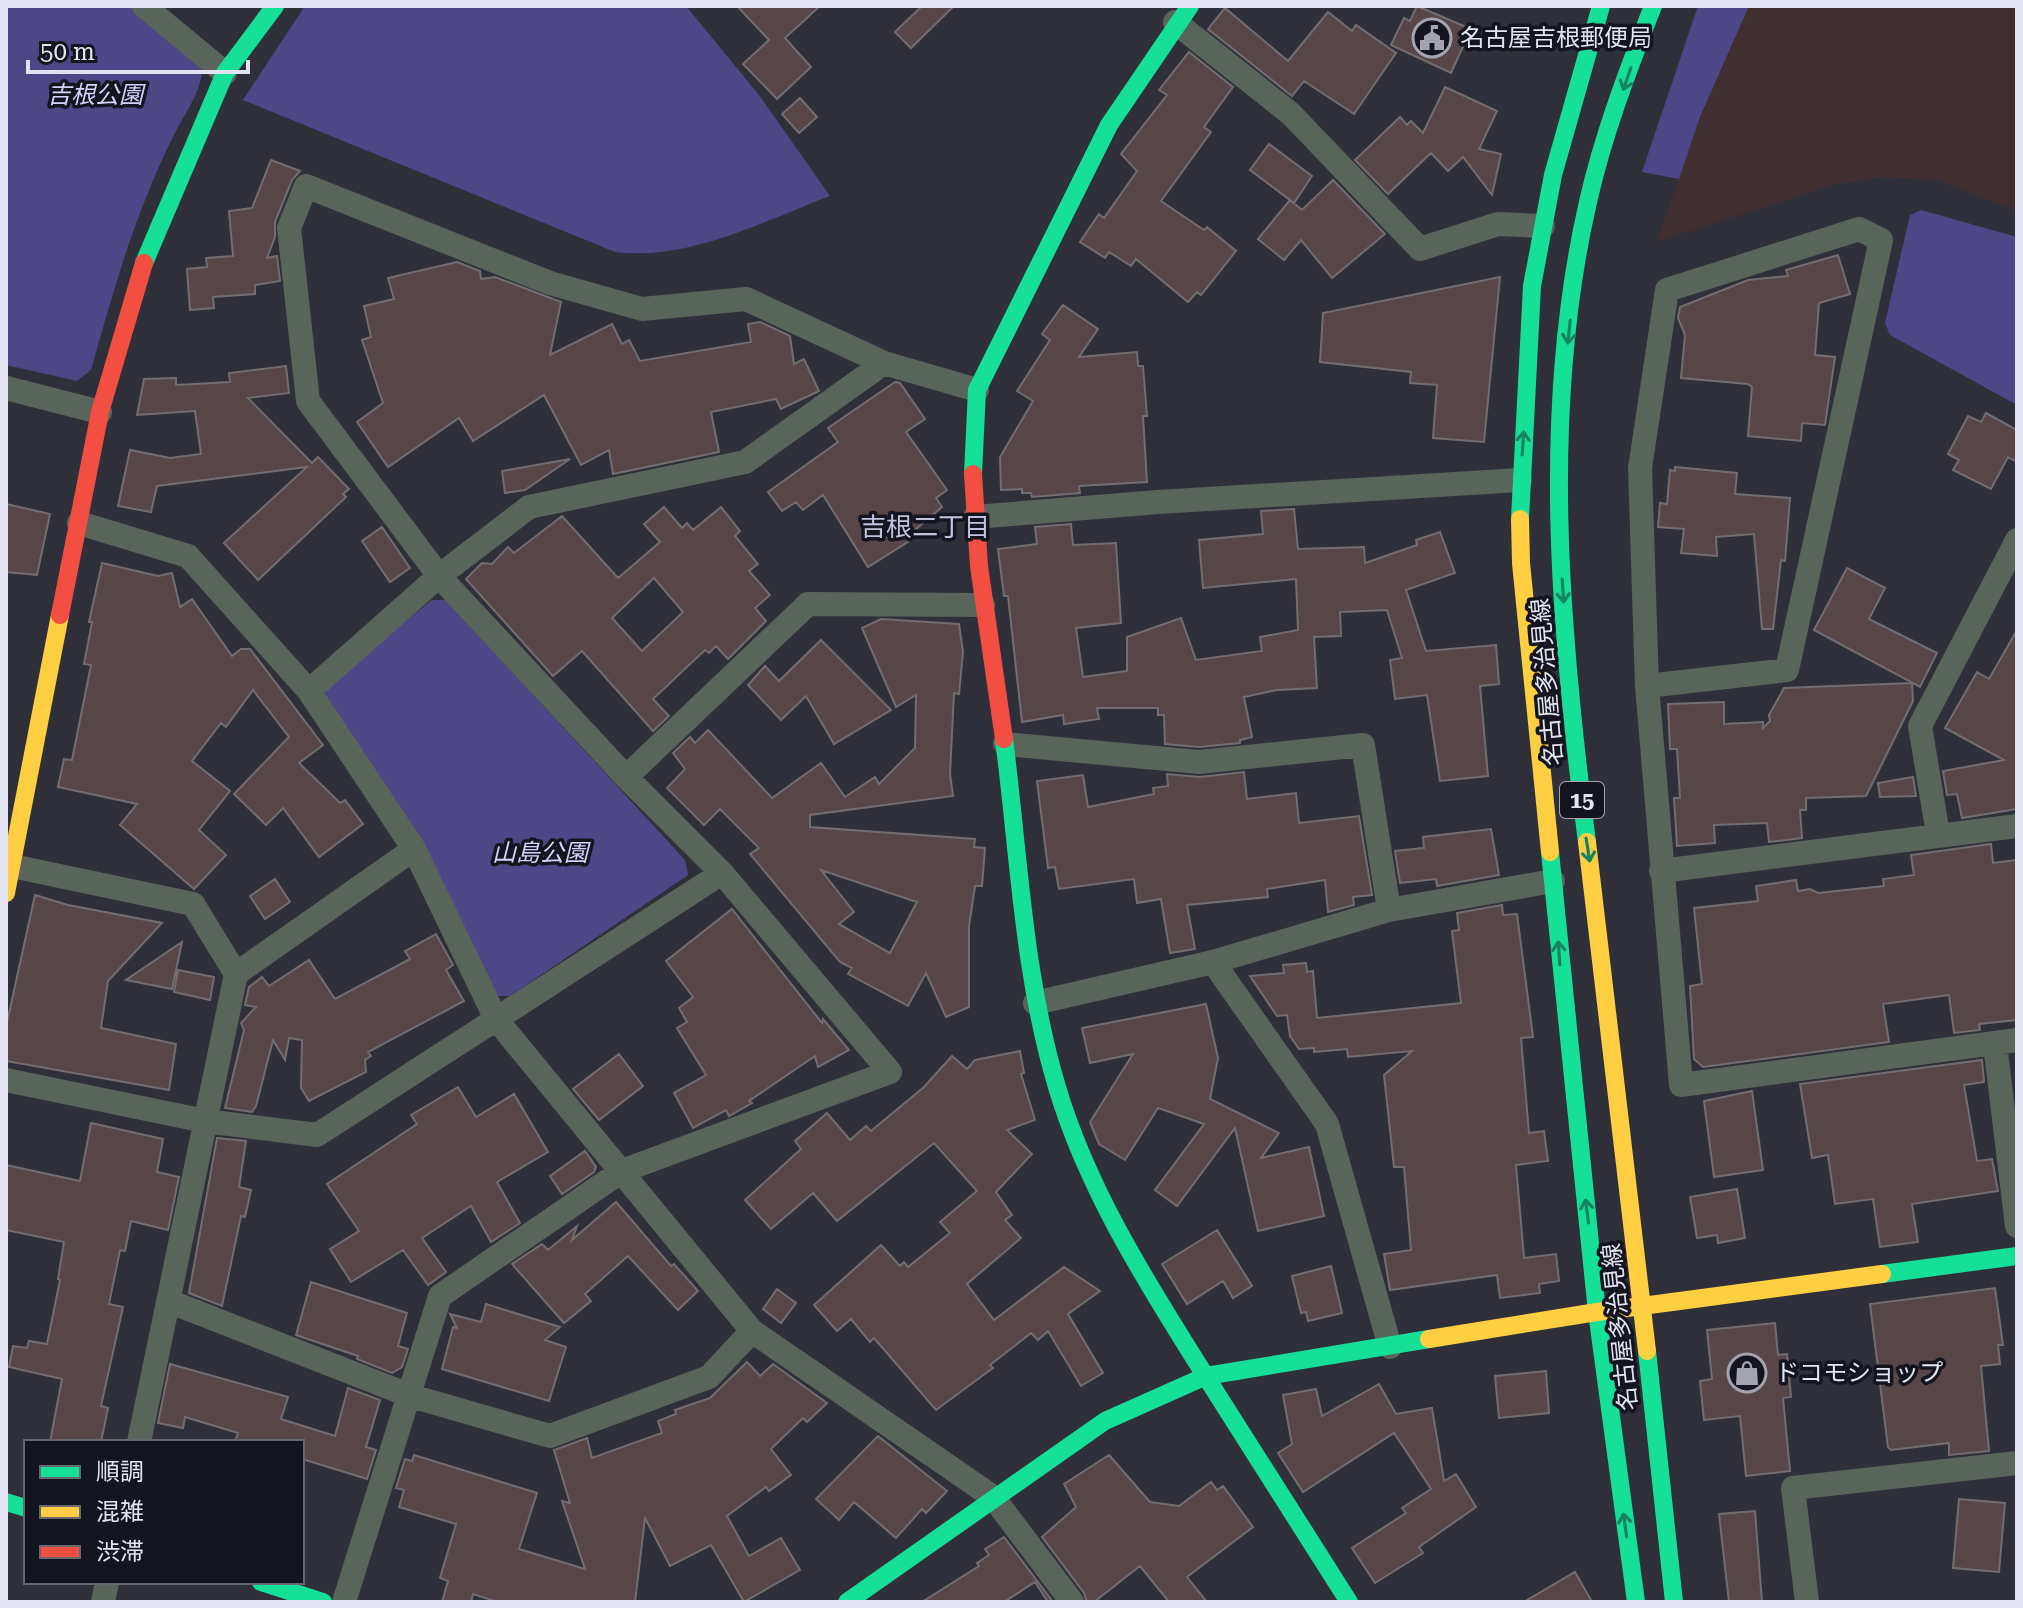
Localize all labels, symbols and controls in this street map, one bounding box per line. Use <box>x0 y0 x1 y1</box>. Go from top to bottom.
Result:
public building icon: 名古屋吉根郵便局 <box>1411 17 1453 59</box>
scale bar <box>28 24 248 74</box>
place label: 名古屋吉根郵便局 <box>1460 24 1652 52</box>
text: 50 m <box>40 38 95 66</box>
one-way arrow <box>1619 67 1634 92</box>
park label: 吉根公園 <box>47 81 146 109</box>
one-way arrow <box>1561 318 1576 345</box>
one-way arrow <box>1515 430 1530 457</box>
district label: 吉根二丁目 <box>860 512 990 542</box>
one-way arrow <box>1556 577 1571 604</box>
street label: 名古屋多治見線 <box>1526 597 1568 767</box>
road number: 15 <box>1560 782 1604 818</box>
one-way arrow <box>1582 837 1597 862</box>
park label: 山島公園 <box>492 839 591 867</box>
one-way arrow <box>1551 940 1566 967</box>
one-way arrow <box>1580 1198 1595 1225</box>
street label: 名古屋多治見線 <box>1597 1242 1643 1412</box>
shop icon: ドコモショップ <box>1726 1352 1768 1394</box>
place label: ドコモショップ <box>1775 1359 1943 1387</box>
legend <box>24 1440 304 1584</box>
text: 順調 <box>96 1458 144 1486</box>
text: 混雑 <box>96 1498 144 1526</box>
one-way arrow <box>1617 1513 1632 1538</box>
text: 渋滞 <box>96 1538 144 1566</box>

